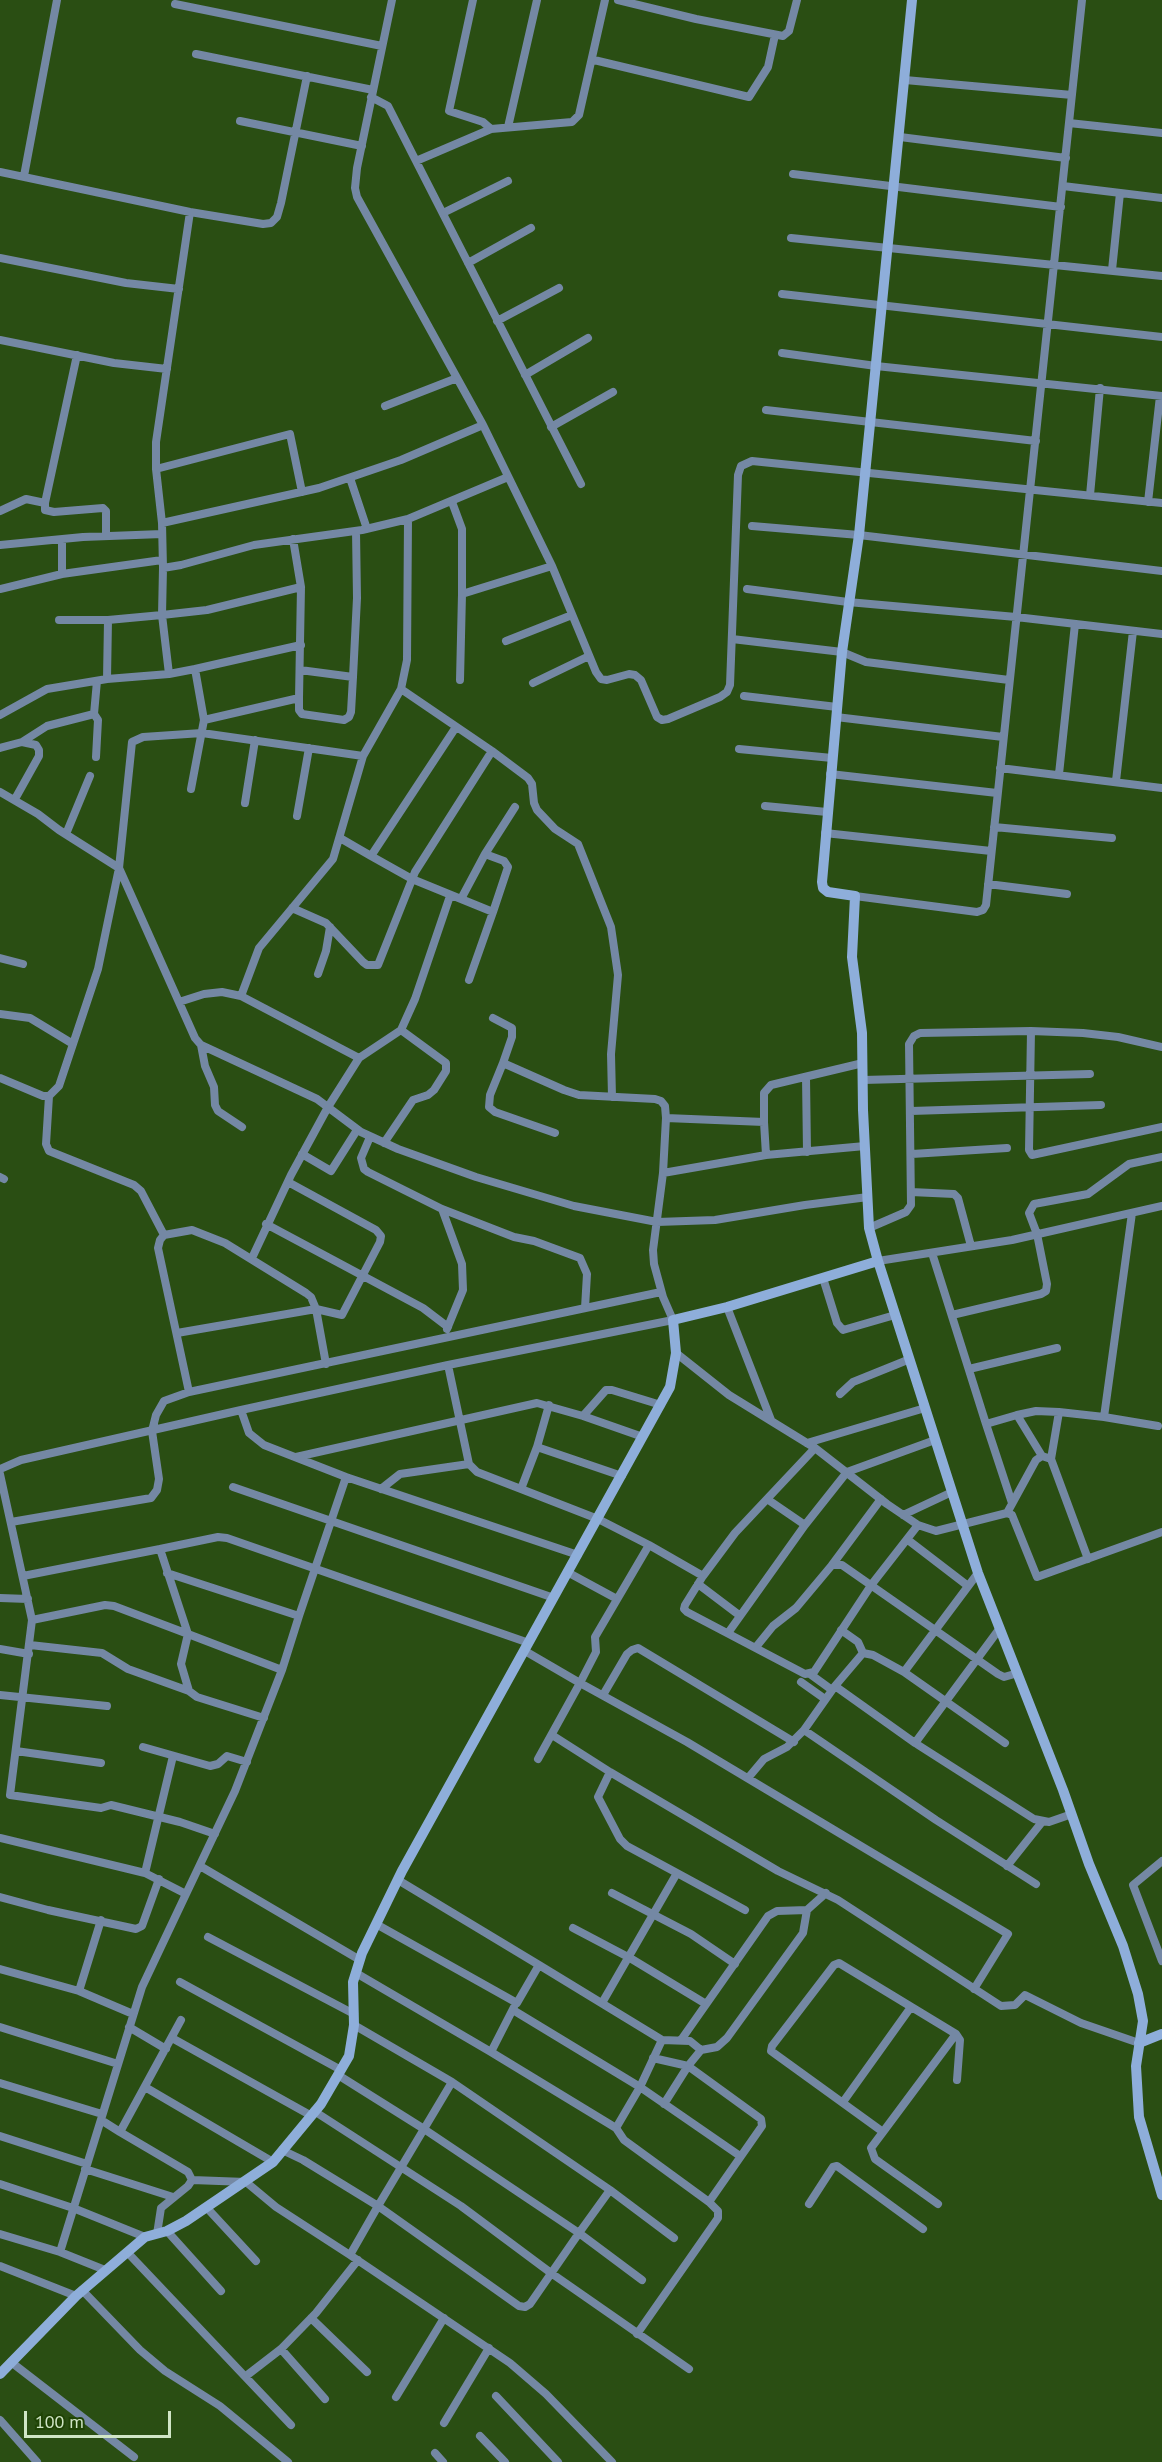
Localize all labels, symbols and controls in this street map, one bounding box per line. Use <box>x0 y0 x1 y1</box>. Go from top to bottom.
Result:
scale bar <box>27 2399 174 2437</box>
text: 100 m <box>35 2410 84 2433</box>

